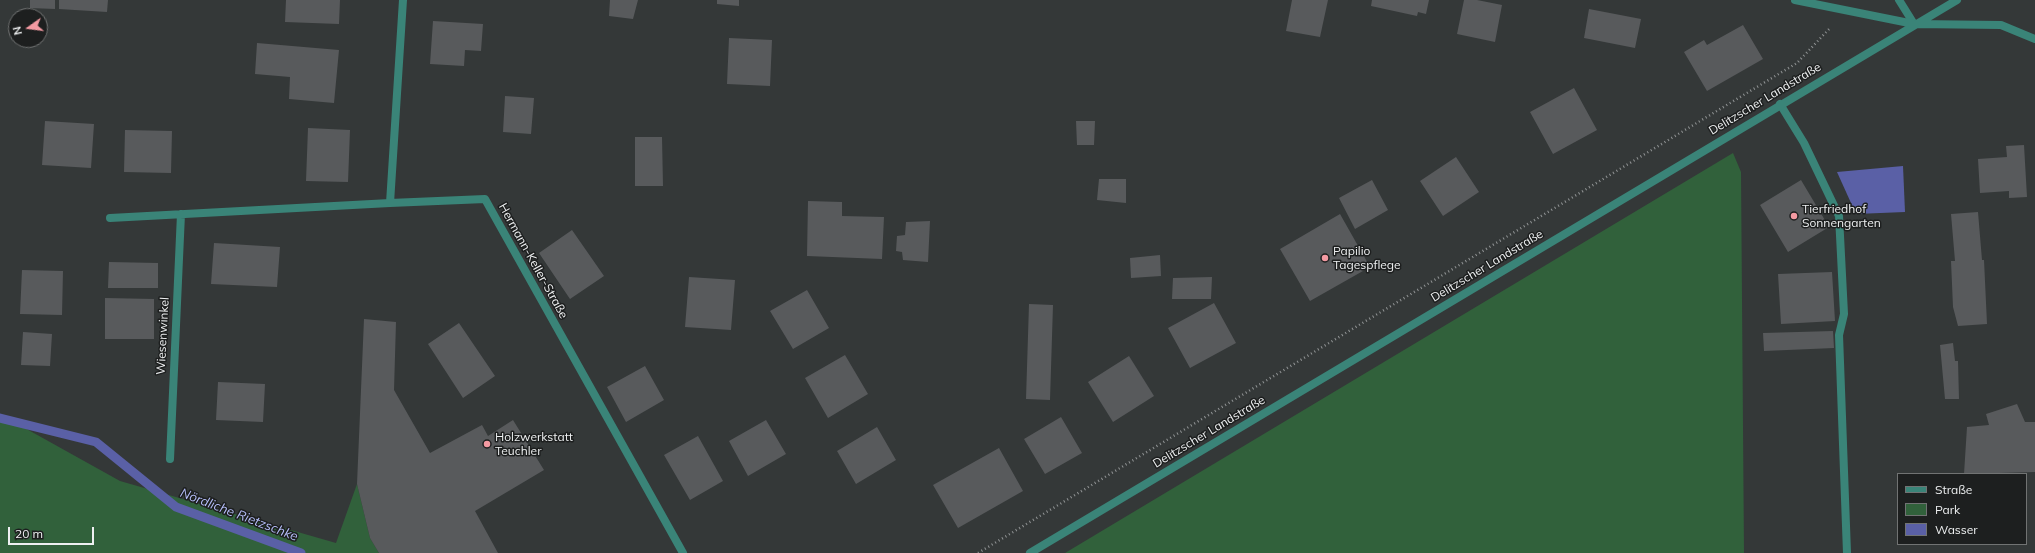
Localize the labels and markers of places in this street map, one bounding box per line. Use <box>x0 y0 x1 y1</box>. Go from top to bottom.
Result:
place label: Tierfriedhof Sonnengarten <box>1802 202 1881 230</box>
marker: Tierfriedhof Sonnengarten <box>1789 211 1799 221</box>
place label: Papilio Tagespflege <box>1333 244 1401 272</box>
marker: Papilio Tagespflege <box>1320 253 1330 263</box>
place label: Holzwerkstatt Teuchler <box>495 430 573 458</box>
marker: Holzwerkstatt Teuchler <box>482 439 492 449</box>

